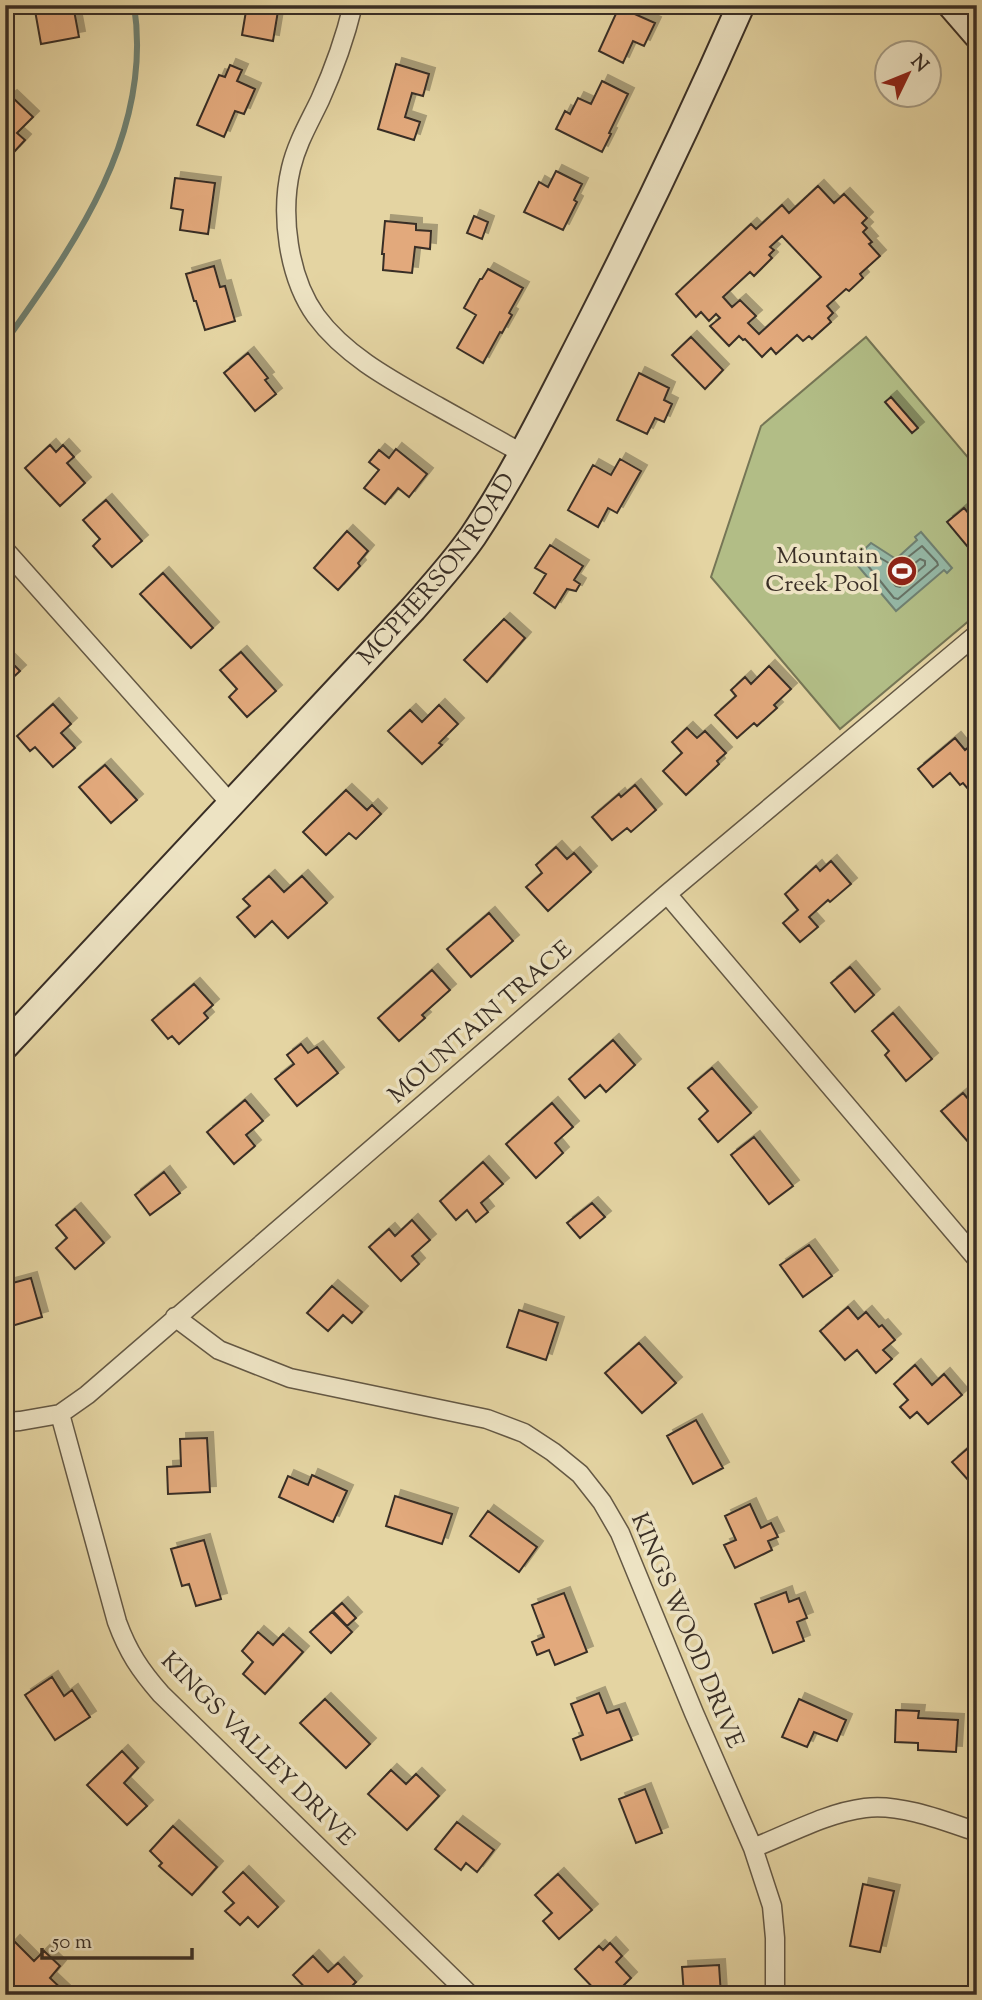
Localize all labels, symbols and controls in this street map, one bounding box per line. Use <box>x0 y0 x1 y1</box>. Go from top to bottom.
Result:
north arrow <box>874 38 944 108</box>
text: N <box>904 49 934 79</box>
street label: MCPHERSON ROAD <box>351 467 525 674</box>
place label: Mountain Creek Pool <box>765 540 879 602</box>
sports icon: Mountain Creek Pool <box>885 554 919 588</box>
street label: MOUNTAIN TRACE <box>382 933 581 1112</box>
street label: KINGS WOOD DRIVE <box>621 1508 751 1754</box>
street label: KINGS VALLEY DRIVE <box>152 1645 362 1855</box>
scale bar <box>42 1916 192 1960</box>
text: 50 m <box>51 1928 92 1958</box>

